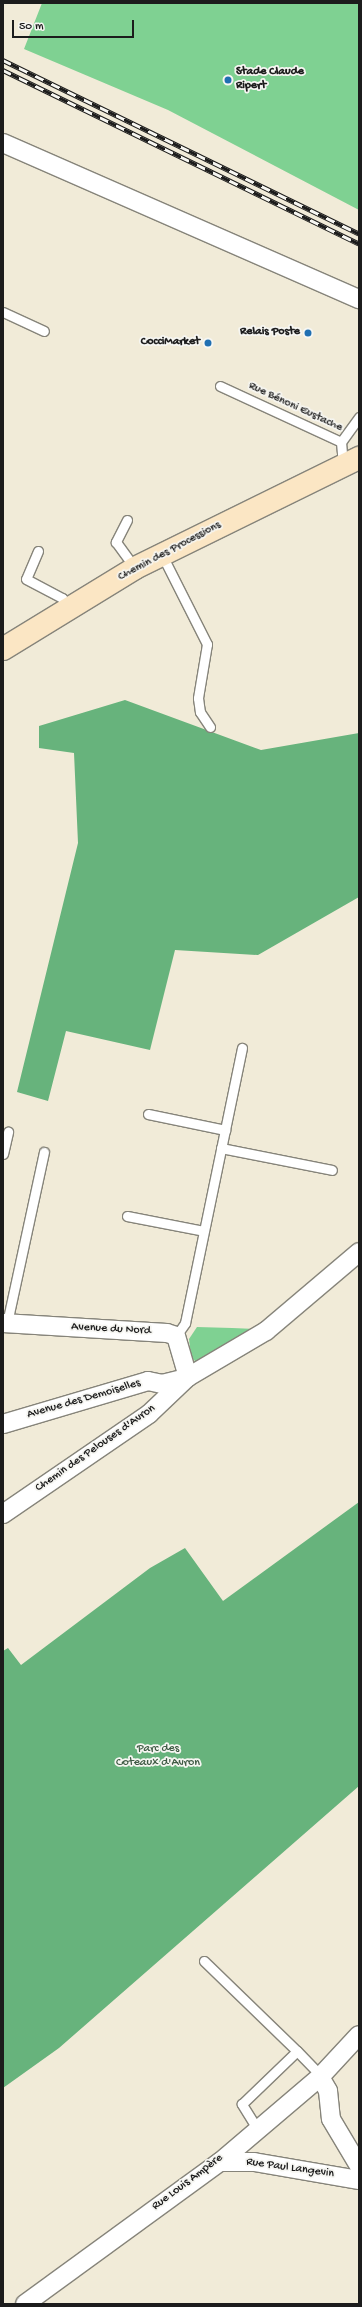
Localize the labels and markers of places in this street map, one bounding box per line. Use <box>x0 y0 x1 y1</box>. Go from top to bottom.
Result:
place label: Stade Claude Ripert <box>236 66 304 94</box>
marker: Stade Claude Ripert <box>223 75 233 85</box>
place label: Relais Poste <box>240 326 300 340</box>
marker: Relais Poste <box>303 328 313 338</box>
place label: CocciMarket <box>141 336 200 350</box>
marker: CocciMarket <box>203 338 213 348</box>

